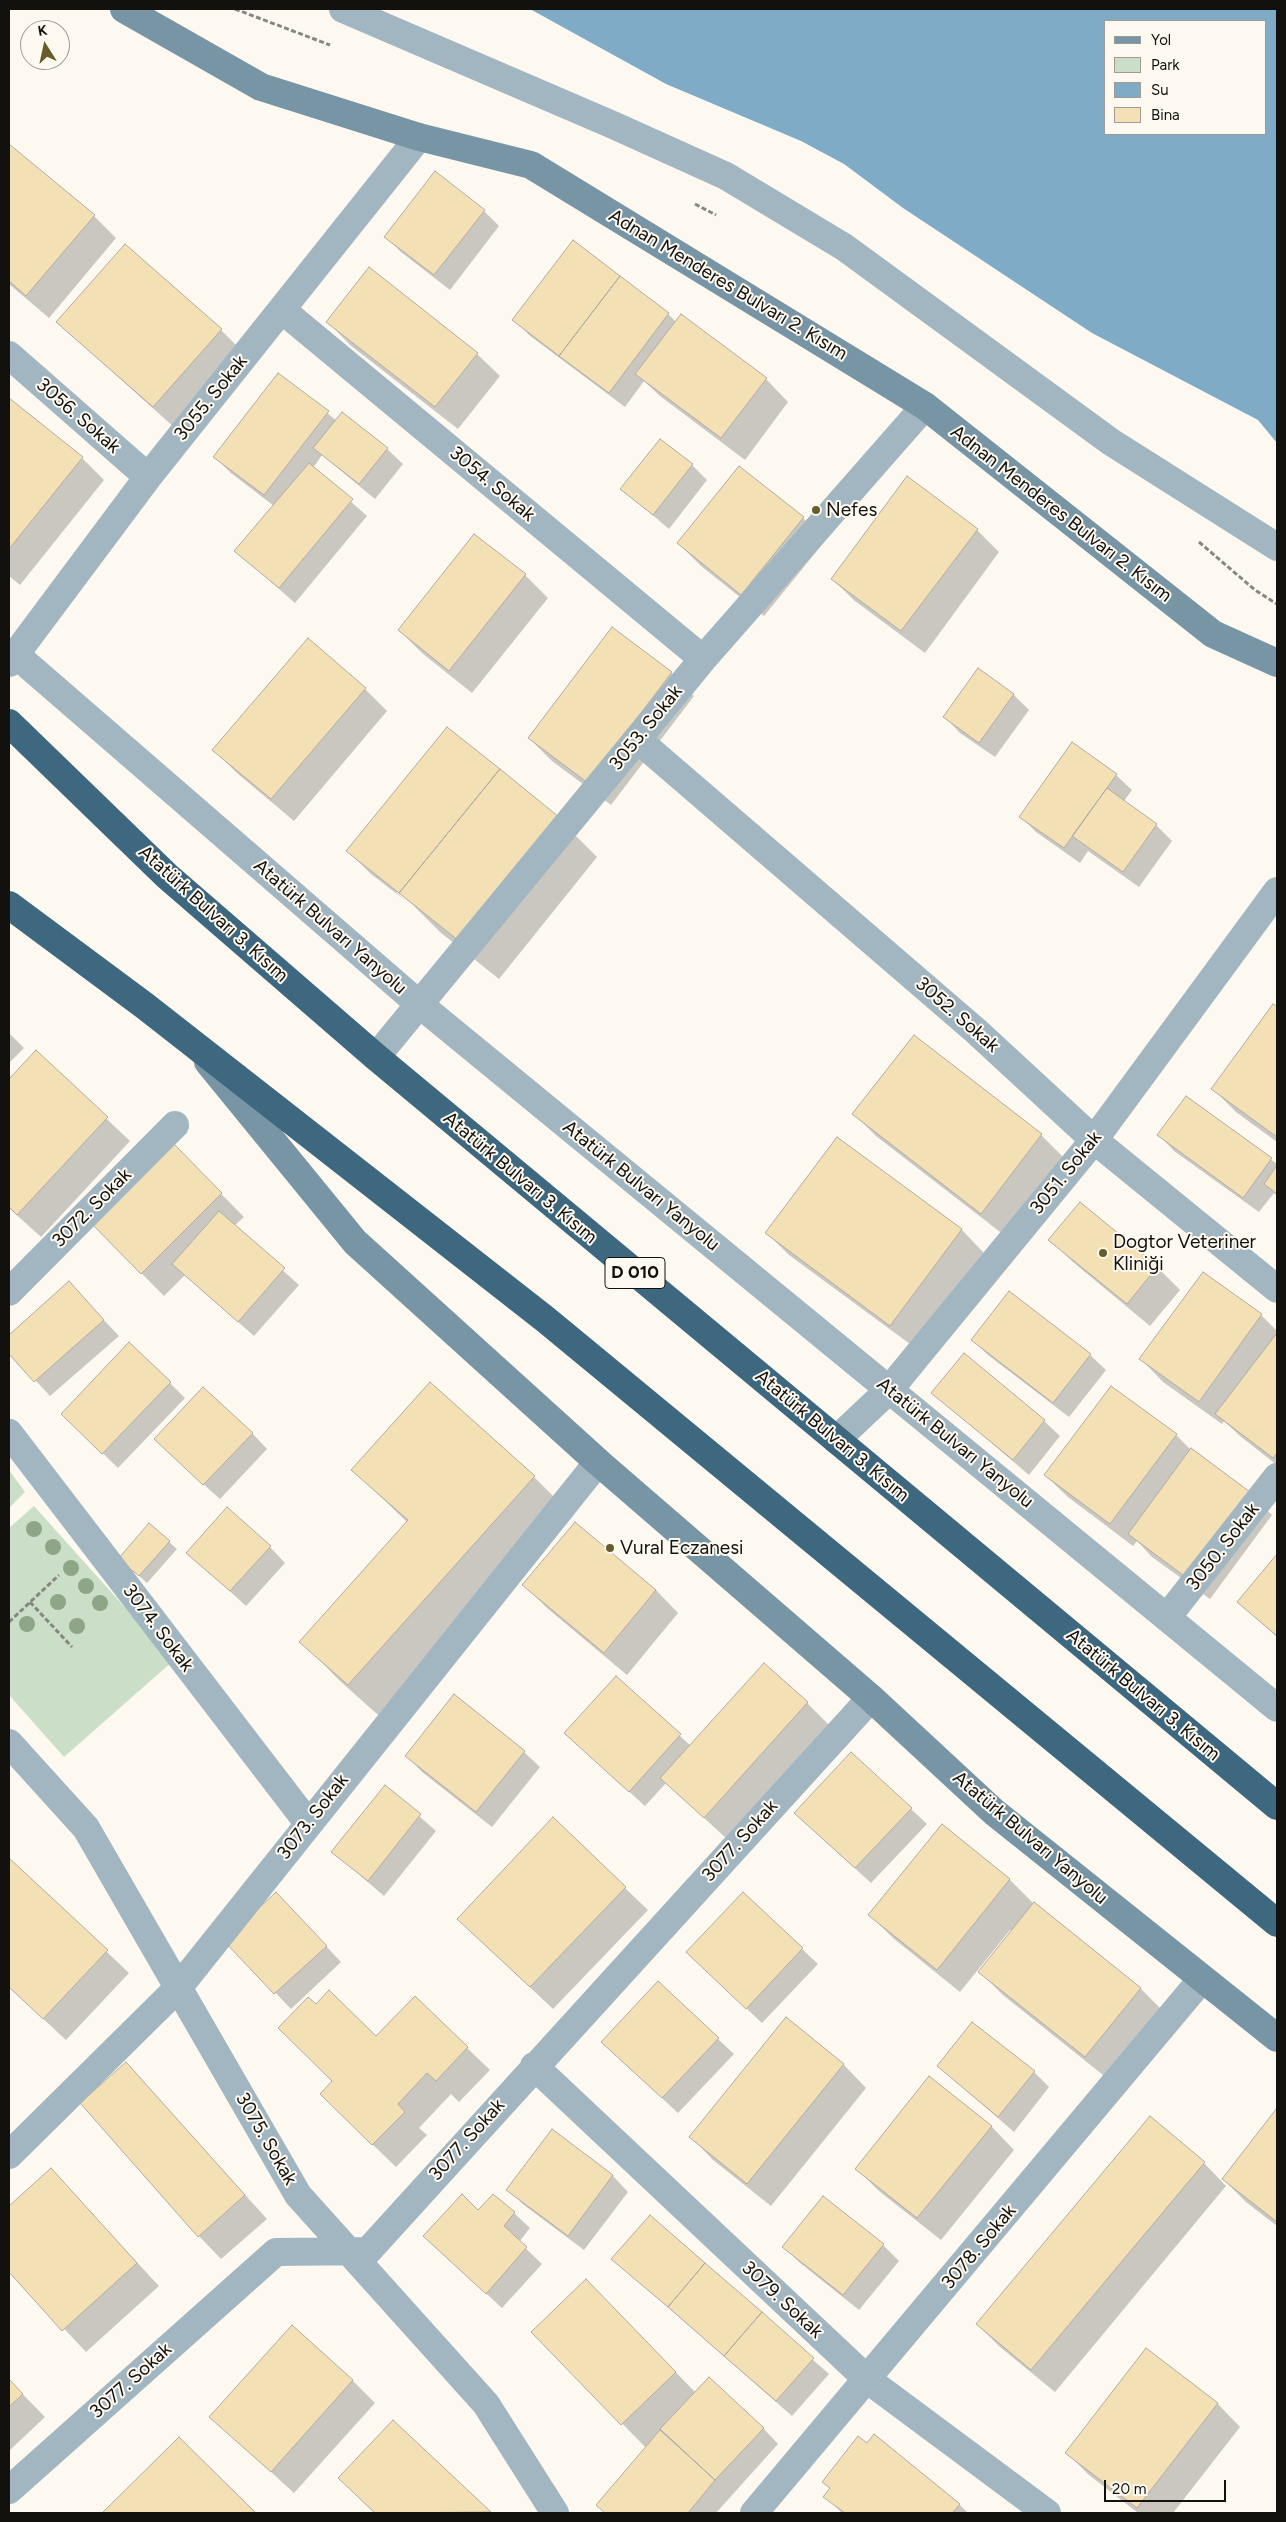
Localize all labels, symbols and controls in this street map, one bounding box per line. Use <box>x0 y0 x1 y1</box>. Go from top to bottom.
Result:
north arrow <box>20 20 70 70</box>
legend <box>1104 20 1266 135</box>
text: K <box>36 22 49 40</box>
text: Yol <box>1151 31 1171 49</box>
text: Park <box>1151 56 1180 74</box>
text: Su <box>1151 81 1169 99</box>
text: Bina <box>1151 106 1180 124</box>
street label: Adnan Menderes Bulvarı 2. Kısım <box>605 205 851 365</box>
street label: 3055. Sokak <box>170 351 252 445</box>
street label: 3056. Sokak <box>31 373 125 459</box>
street label: Adnan Menderes Bulvarı 2. Kısım <box>946 421 1176 607</box>
street label: 3054. Sokak <box>445 442 539 526</box>
place label: Nefes <box>826 499 877 521</box>
marker: Nefes <box>810 504 822 516</box>
street label: 3053. Sokak <box>605 681 687 775</box>
street label: Atatürk Bulvarı 3. Kısım <box>133 841 293 987</box>
street label: Atatürk Bulvarı Yanyolu <box>249 854 411 1000</box>
street label: 3052. Sokak <box>911 973 1003 1057</box>
street label: Atatürk Bulvarı 3. Kısım <box>439 1107 601 1249</box>
street label: Atatürk Bulvarı Yanyolu <box>558 1116 724 1256</box>
street label: 3051. Sokak <box>1026 1127 1106 1219</box>
street label: 3072. Sokak <box>48 1164 136 1252</box>
place label: Dogtor Veteriner Kliniği <box>1113 1231 1256 1275</box>
marker: Dogtor Veteriner Kliniği <box>1097 1247 1109 1259</box>
road number: D 010 <box>605 1258 665 1288</box>
street label: Atatürk Bulvarı 3. Kısım <box>751 1365 913 1507</box>
street label: Atatürk Bulvarı Yanyolu <box>872 1373 1038 1513</box>
street label: 3050. Sokak <box>1182 1499 1264 1595</box>
place label: Vural Eczanesi <box>620 1537 743 1559</box>
marker: Vural Eczanesi <box>604 1542 616 1554</box>
street label: 3074. Sokak <box>118 1580 198 1676</box>
street label: Atatürk Bulvarı 3. Kısım <box>1062 1624 1224 1766</box>
street label: Atatürk Bulvarı Yanyolu <box>948 1767 1112 1909</box>
street label: 3073. Sokak <box>273 1770 353 1864</box>
street label: 3077. Sokak <box>697 1795 783 1887</box>
street label: 3075. Sokak <box>230 2089 302 2189</box>
street label: 3077. Sokak <box>424 2094 510 2186</box>
street label: 3078. Sokak <box>937 2200 1021 2294</box>
street label: 3079. Sokak <box>737 2257 827 2343</box>
street label: 3077. Sokak <box>85 2338 177 2424</box>
scale bar <box>1106 2470 1228 2502</box>
text: 20 m <box>1112 2480 1146 2498</box>

